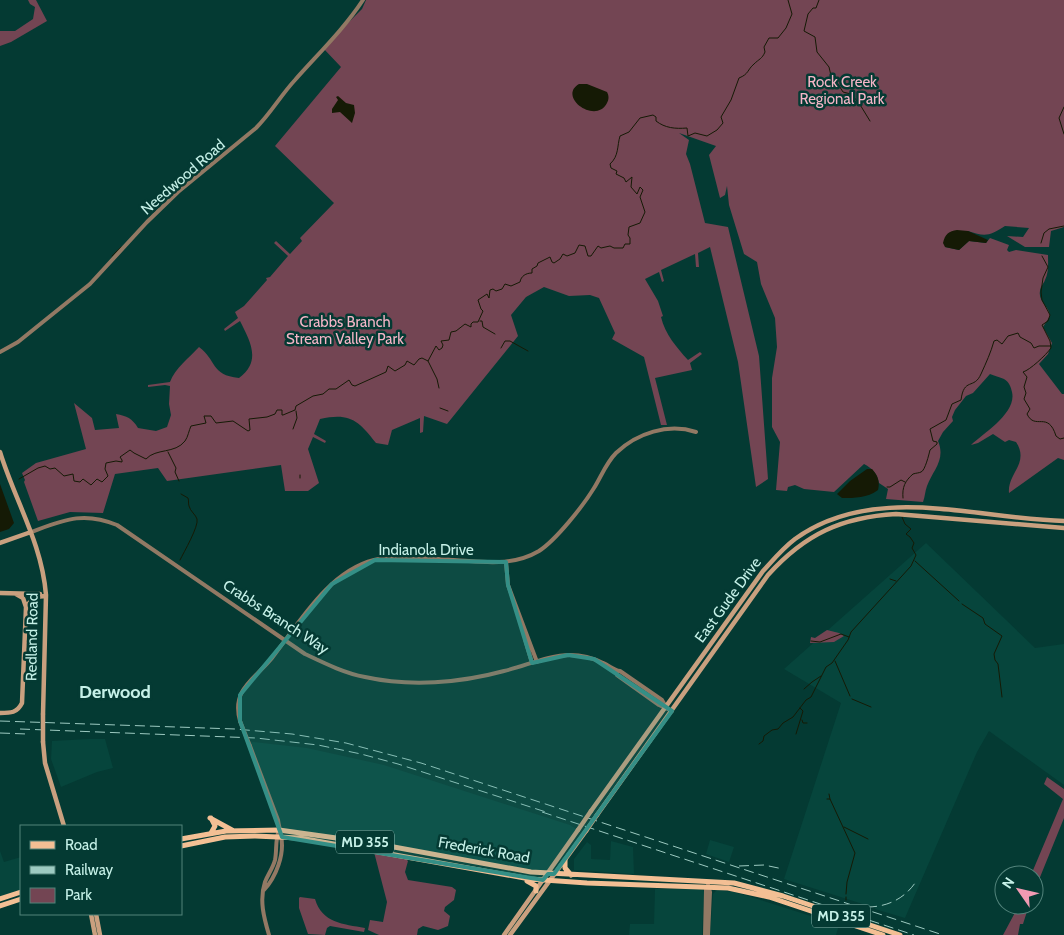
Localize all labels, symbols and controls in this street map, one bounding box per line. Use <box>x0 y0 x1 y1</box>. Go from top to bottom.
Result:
park label: Rock Creek Regional Park <box>799 73 885 108</box>
street label: Needwood Road <box>137 136 229 218</box>
park label: Crabbs Branch Stream Valley Park <box>286 313 404 348</box>
street label: Indianola Drive <box>378 541 474 559</box>
street label: East Gude Drive <box>691 554 765 646</box>
street label: Crabbs Branch Way <box>220 576 333 658</box>
street label: Redland Road <box>22 593 42 681</box>
district label: Derwood <box>79 681 151 703</box>
legend <box>20 825 182 915</box>
road number: MD 355 <box>336 830 394 854</box>
street label: Frederick Road <box>437 833 531 867</box>
text: Road <box>65 836 98 854</box>
text: Railway <box>65 861 114 879</box>
north arrow <box>994 865 1044 915</box>
text: N <box>998 874 1018 892</box>
text: Park <box>65 886 92 904</box>
road number: MD 355 <box>812 904 870 928</box>

